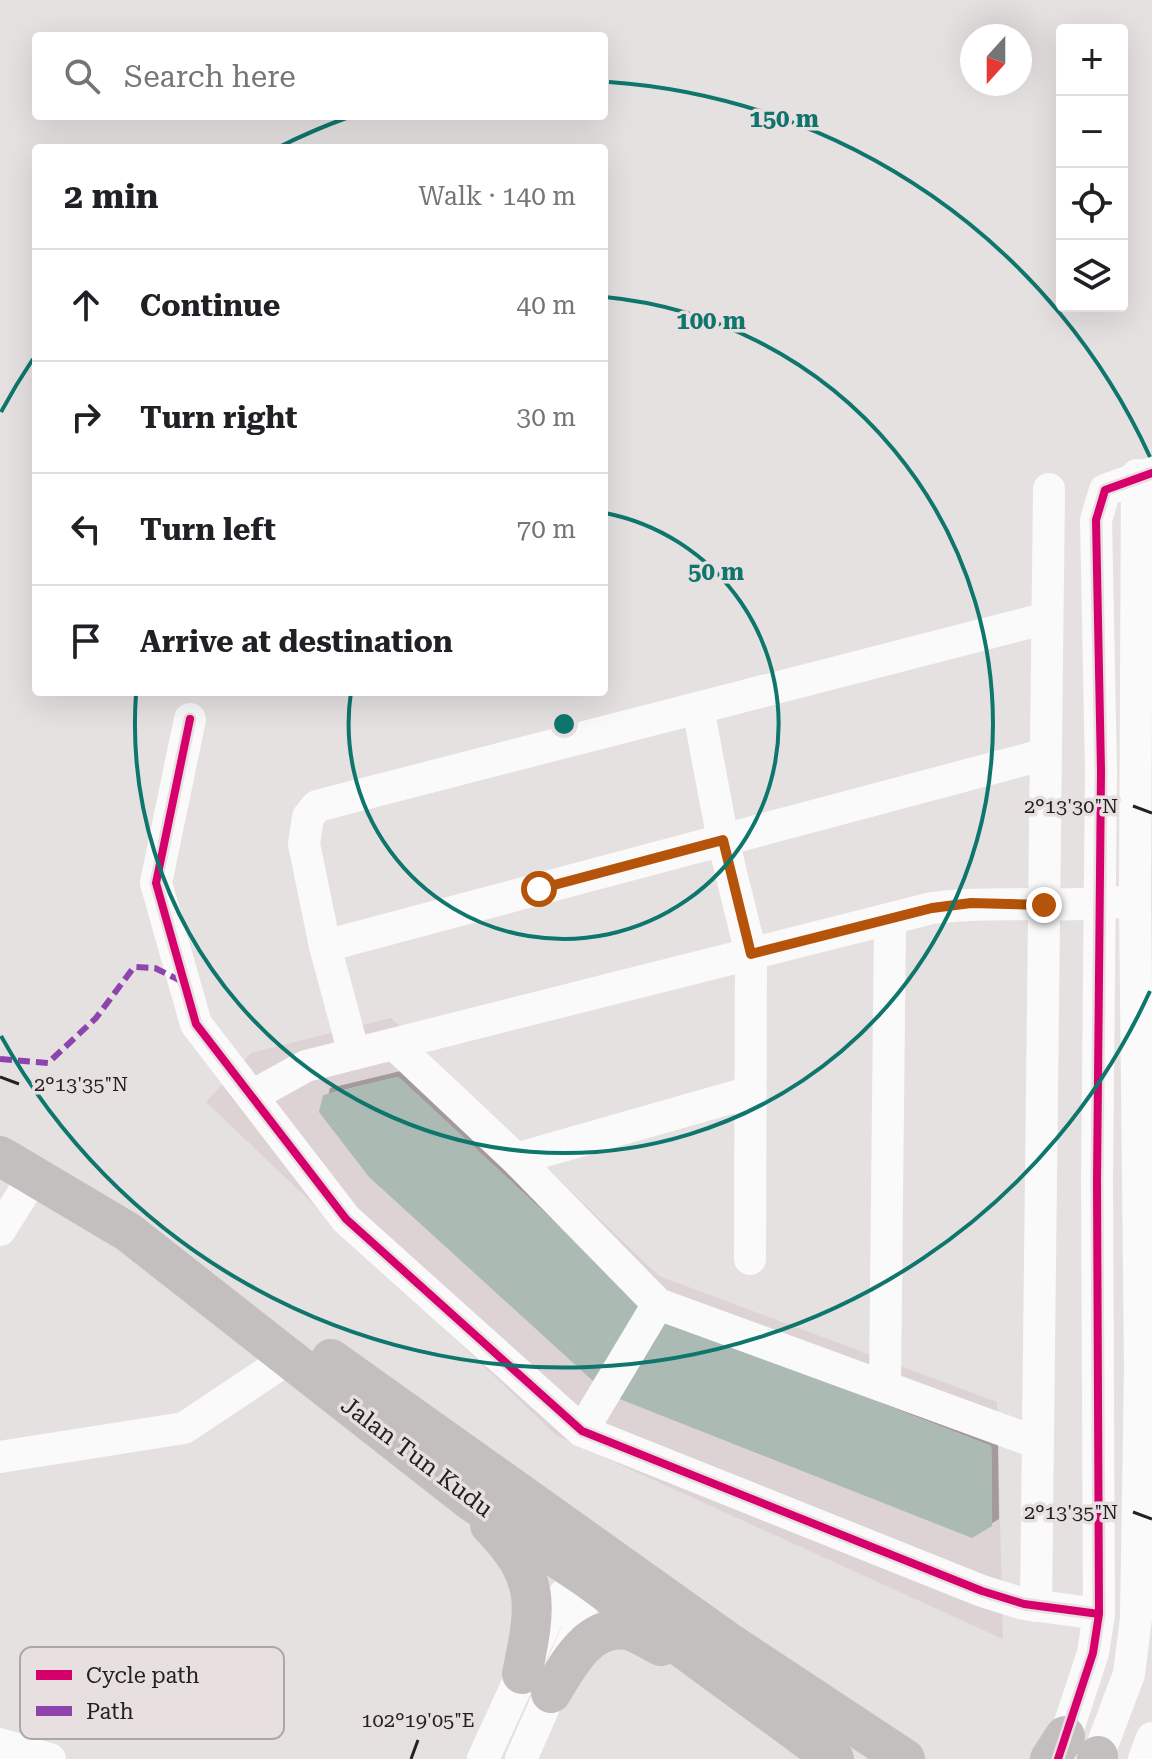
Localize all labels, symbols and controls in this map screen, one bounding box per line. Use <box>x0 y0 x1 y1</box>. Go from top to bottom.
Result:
north arrow <box>960 24 1032 96</box>
map controls <box>1056 24 1128 312</box>
button: + <box>1056 24 1128 96</box>
search box <box>32 32 608 120</box>
icon: search <box>60 54 104 98</box>
text: Search here <box>124 59 296 94</box>
button: − <box>1056 96 1128 168</box>
text: 150 m <box>749 105 819 133</box>
button: locate <box>1056 168 1128 240</box>
text: 2 min <box>64 176 159 216</box>
text: Walk · 140 m <box>418 181 576 211</box>
button: layers <box>1056 240 1128 312</box>
icon: ahead <box>64 283 108 327</box>
text: Continue <box>140 288 280 323</box>
text: 40 m <box>517 290 576 320</box>
text: 100 m <box>676 307 746 335</box>
icon: right <box>64 395 108 439</box>
text: Turn right <box>140 400 297 435</box>
text: 30 m <box>517 402 576 432</box>
icon: left <box>64 507 108 551</box>
text: Turn left <box>140 512 276 547</box>
text: 70 m <box>517 514 576 544</box>
text: 50 m <box>688 558 744 586</box>
icon: arrive <box>64 619 108 663</box>
text: Arrive at destination <box>140 624 453 659</box>
centre of rings <box>550 710 578 738</box>
text: 2°13'30"N <box>1024 794 1118 818</box>
route start <box>521 871 557 907</box>
route end <box>1026 887 1062 923</box>
text: 2°13'35"N <box>34 1072 128 1096</box>
street label: Jalan Tun Kudu <box>336 1391 498 1523</box>
text: 2°13'35"N <box>1024 1500 1118 1524</box>
legend <box>20 1647 284 1739</box>
text: Cycle path <box>86 1663 200 1688</box>
text: Path <box>86 1699 134 1724</box>
text: 102°19'05"E <box>361 1708 475 1732</box>

